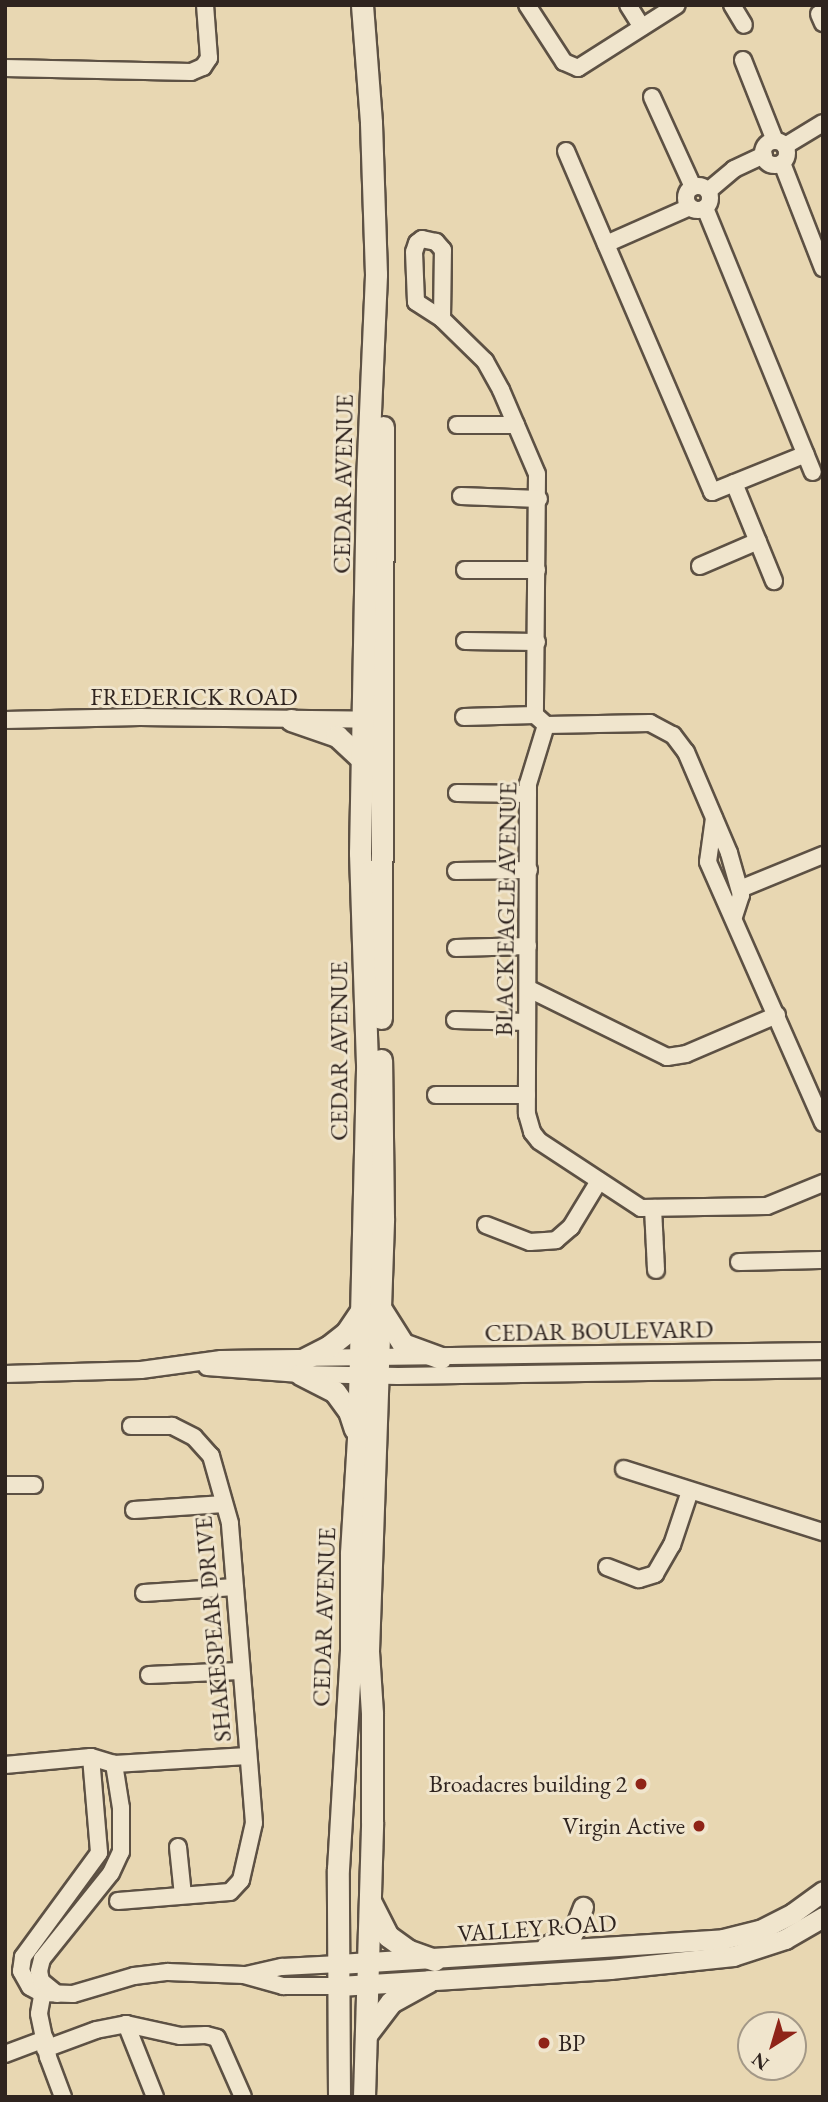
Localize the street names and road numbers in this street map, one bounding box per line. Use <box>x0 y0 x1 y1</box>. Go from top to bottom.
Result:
street label: CEDAR AVENUE <box>327 394 359 574</box>
street label: FREDERICK ROAD <box>90 683 298 711</box>
street label: BLACK EAGLE AVENUE <box>489 781 523 1037</box>
street label: CEDAR AVENUE <box>325 961 353 1141</box>
street label: CEDAR BOULEVARD <box>484 1315 714 1347</box>
street label: SHAKESPEAR DRIVE <box>189 1515 237 1743</box>
street label: CEDAR AVENUE <box>306 1527 342 1707</box>
street label: VALLEY ROAD <box>457 1908 617 1948</box>

